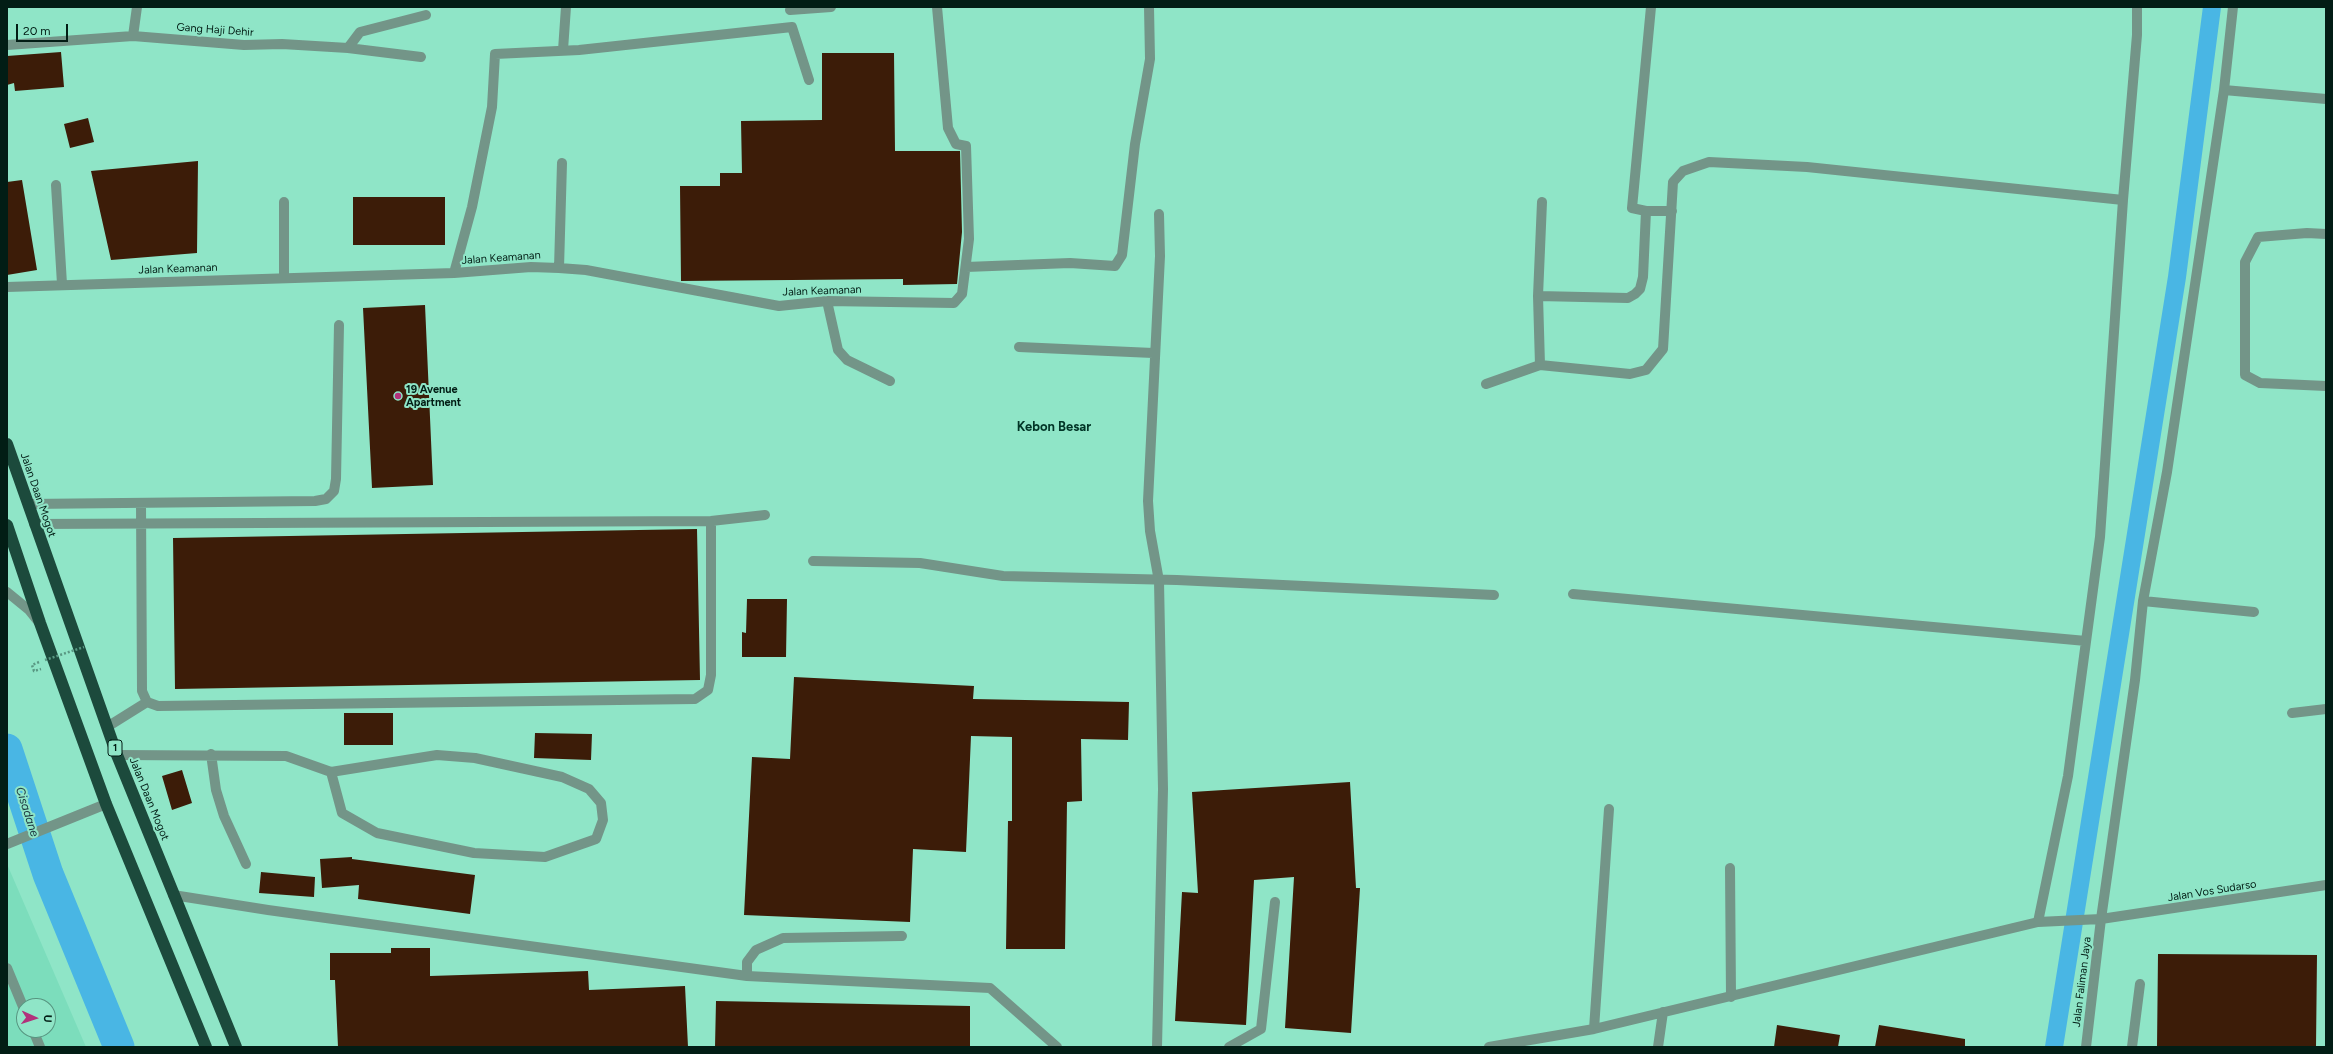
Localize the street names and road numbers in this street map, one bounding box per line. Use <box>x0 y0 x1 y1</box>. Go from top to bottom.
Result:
street label: Gang Haji Dehir <box>176 21 254 39</box>
street label: Jalan Keamanan <box>461 249 541 267</box>
street label: Jalan Keamanan <box>138 261 218 277</box>
street label: Jalan Keamanan <box>782 283 862 299</box>
street label: Jalan Daan Mogot <box>17 451 59 539</box>
road number: 1 <box>108 740 122 756</box>
street label: Jalan Daan Mogot <box>126 756 172 842</box>
street label: Jalan Vos Sudarso <box>2167 877 2257 905</box>
street label: Jalan Faliman Jaya <box>2070 936 2094 1028</box>

